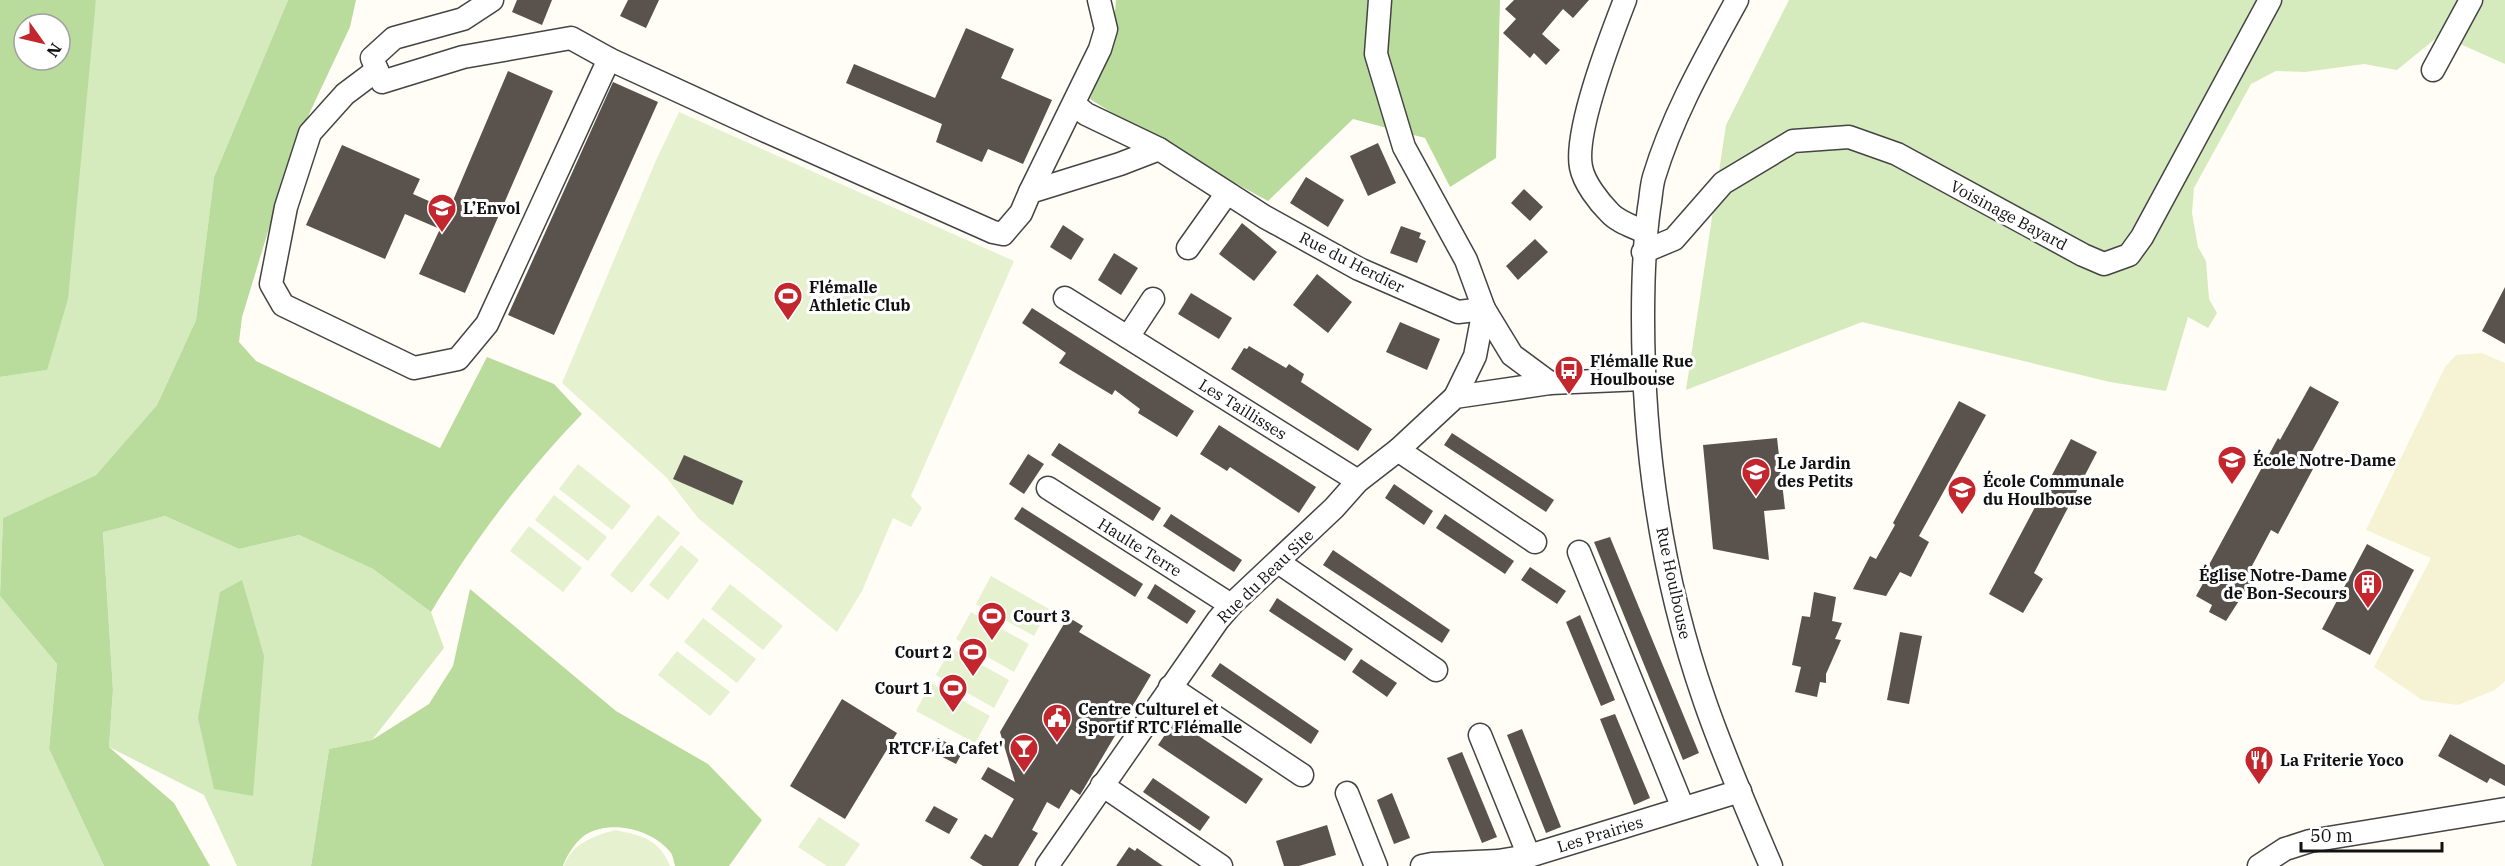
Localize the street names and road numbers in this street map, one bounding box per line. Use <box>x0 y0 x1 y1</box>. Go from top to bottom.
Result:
street label: Voisinage Bayard <box>1947 176 2071 254</box>
street label: Rue du Herdier <box>1296 227 1408 297</box>
street label: Les Taillisses <box>1195 374 1291 444</box>
street label: Haulte Terre <box>1094 513 1186 581</box>
street label: Rue du Beau Site <box>1213 525 1317 627</box>
street label: Rue Houlbouse <box>1652 525 1696 641</box>
street label: Les Prairies <box>1555 811 1645 857</box>

